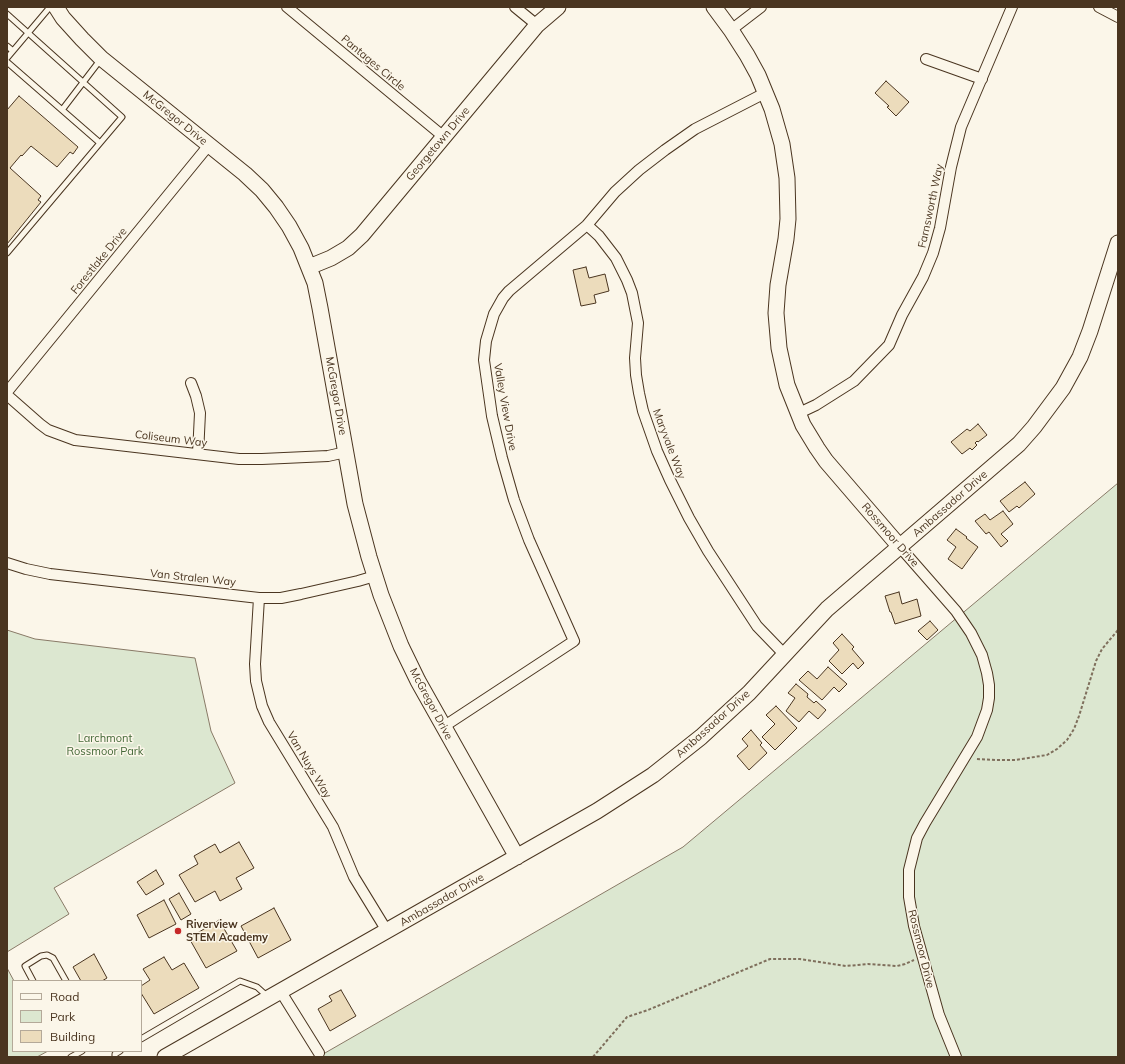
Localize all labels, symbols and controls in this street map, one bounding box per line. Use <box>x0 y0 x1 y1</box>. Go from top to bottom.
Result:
street label: Pantages Circle <box>338 32 408 94</box>
street label: McGregor Drive <box>140 88 210 148</box>
street label: Georgetown Drive <box>403 104 473 184</box>
street label: Farnsworth Way <box>916 163 946 249</box>
street label: Forestlake Drive <box>68 225 130 297</box>
street label: McGregor Drive <box>323 356 349 436</box>
street label: Valley View Drive <box>491 362 519 452</box>
street label: Maryvale Way <box>650 407 688 481</box>
street label: Coliseum Way <box>134 428 208 450</box>
street label: Ambassador Drive <box>910 468 990 540</box>
street label: Rossmoor Drive <box>859 500 921 570</box>
street label: Van Stralen Way <box>150 567 236 589</box>
street label: McGregor Drive <box>407 666 455 742</box>
street label: Ambassador Drive <box>673 687 753 761</box>
street label: Van Nuys Way <box>284 729 334 801</box>
park label: Larchmont Rossmoor Park <box>67 732 143 758</box>
street label: Ambassador Drive <box>398 871 486 929</box>
street label: Rossmoor Drive <box>905 908 937 990</box>
place label: Riverview STEM Academy <box>186 918 268 944</box>
marker: Riverview STEM Academy <box>173 926 183 936</box>
legend <box>12 980 142 1052</box>
text: Road <box>50 989 79 1004</box>
text: Park <box>50 1009 75 1024</box>
text: Building <box>50 1029 95 1044</box>

